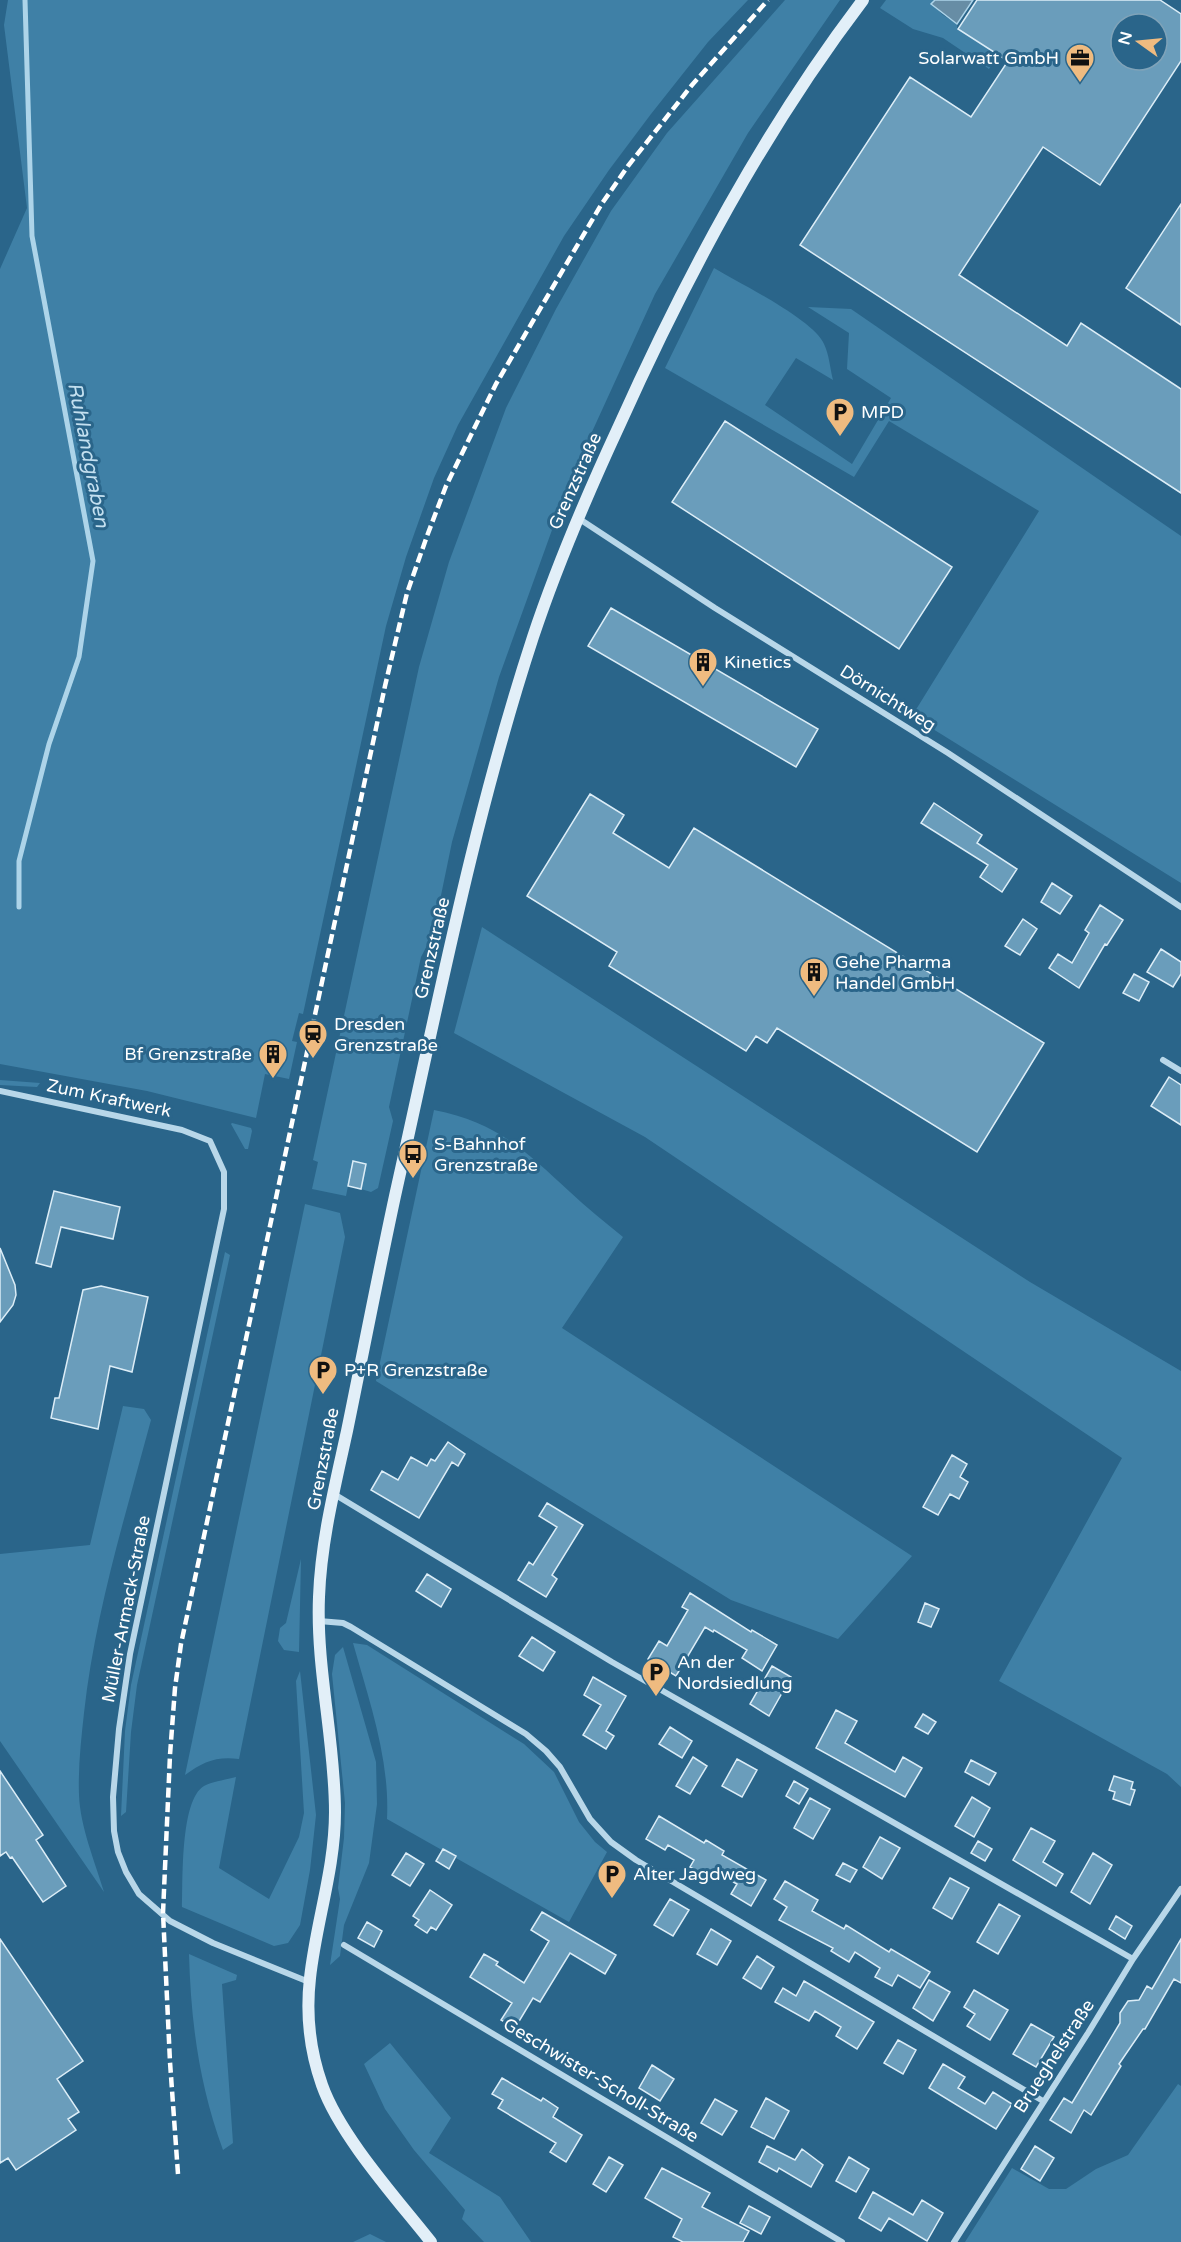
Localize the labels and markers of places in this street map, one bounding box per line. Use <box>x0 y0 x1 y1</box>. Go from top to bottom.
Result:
office icon: Solarwatt GmbH <box>1064 42 1096 84</box>
place label: Solarwatt GmbH <box>918 47 1059 69</box>
parking icon: MPD <box>824 396 856 438</box>
place label: MPD <box>861 401 904 423</box>
building icon: Kinetics <box>687 646 719 688</box>
place label: Kinetics <box>724 651 791 673</box>
place label: Gehe Pharma Handel GmbH <box>835 951 955 994</box>
building icon: Gehe Pharma Handel GmbH <box>798 956 830 998</box>
place label: Dresden Grenzstraße <box>334 1013 438 1056</box>
station icon: Dresden Grenzstraße <box>297 1018 329 1060</box>
building icon: Bf Grenzstraße <box>257 1038 289 1080</box>
place label: Bf Grenzstraße <box>124 1043 252 1065</box>
place label: S-Bahnhof Grenzstraße <box>434 1133 538 1176</box>
bus stop icon: S-Bahnhof Grenzstraße <box>397 1138 429 1180</box>
parking icon: P+R Grenzstraße <box>307 1354 339 1396</box>
place label: P+R Grenzstraße <box>344 1359 488 1381</box>
place label: An der Nordsiedlung <box>677 1651 793 1694</box>
parking icon: An der Nordsiedlung <box>640 1656 672 1698</box>
parking icon: Alter Jagdweg <box>596 1858 628 1900</box>
place label: Alter Jagdweg <box>633 1863 756 1885</box>

